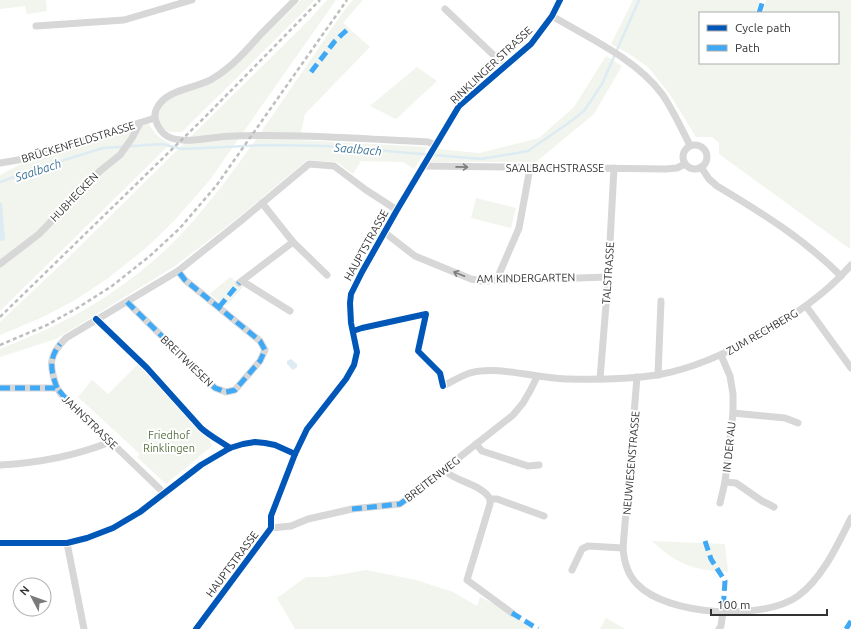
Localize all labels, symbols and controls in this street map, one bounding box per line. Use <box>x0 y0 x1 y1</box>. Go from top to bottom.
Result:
legend <box>699 12 839 64</box>
text: Cycle path <box>735 21 791 34</box>
street label: RINKLINGER STRASSE <box>448 24 534 106</box>
text: Path <box>735 41 760 54</box>
street label: BRÜCKENFELDSTRASSE <box>20 119 136 165</box>
water label: Saalbach <box>333 140 382 158</box>
water label: Saalbach <box>12 156 63 184</box>
street label: SAALBACHSTRASSE <box>506 162 604 174</box>
one-way arrow <box>455 163 468 171</box>
street label: HUBHECKEN <box>48 170 100 224</box>
street label: HAUPTSTRASSE <box>342 208 390 282</box>
street label: TALSTRASSE <box>600 241 616 305</box>
one-way arrow <box>453 270 465 277</box>
street label: AM KINDERGARTEN <box>477 271 575 285</box>
street label: ZUM RECHBERG <box>724 307 800 357</box>
street label: BREITWIESEN <box>158 333 216 389</box>
street label: JAHNSTRASSE <box>60 393 120 451</box>
street label: NEUWIESENSTRASSE <box>620 410 642 516</box>
street label: IN DER AU <box>720 421 738 473</box>
park label: Friedhof Rinklingen <box>143 429 195 454</box>
street label: BREITENWEG <box>402 454 462 504</box>
street label: HAUPTSTRASSE <box>203 529 261 599</box>
north arrow <box>12 577 52 617</box>
text: N <box>17 583 32 597</box>
scale bar <box>711 591 827 617</box>
text: 100 m <box>717 598 750 611</box>

